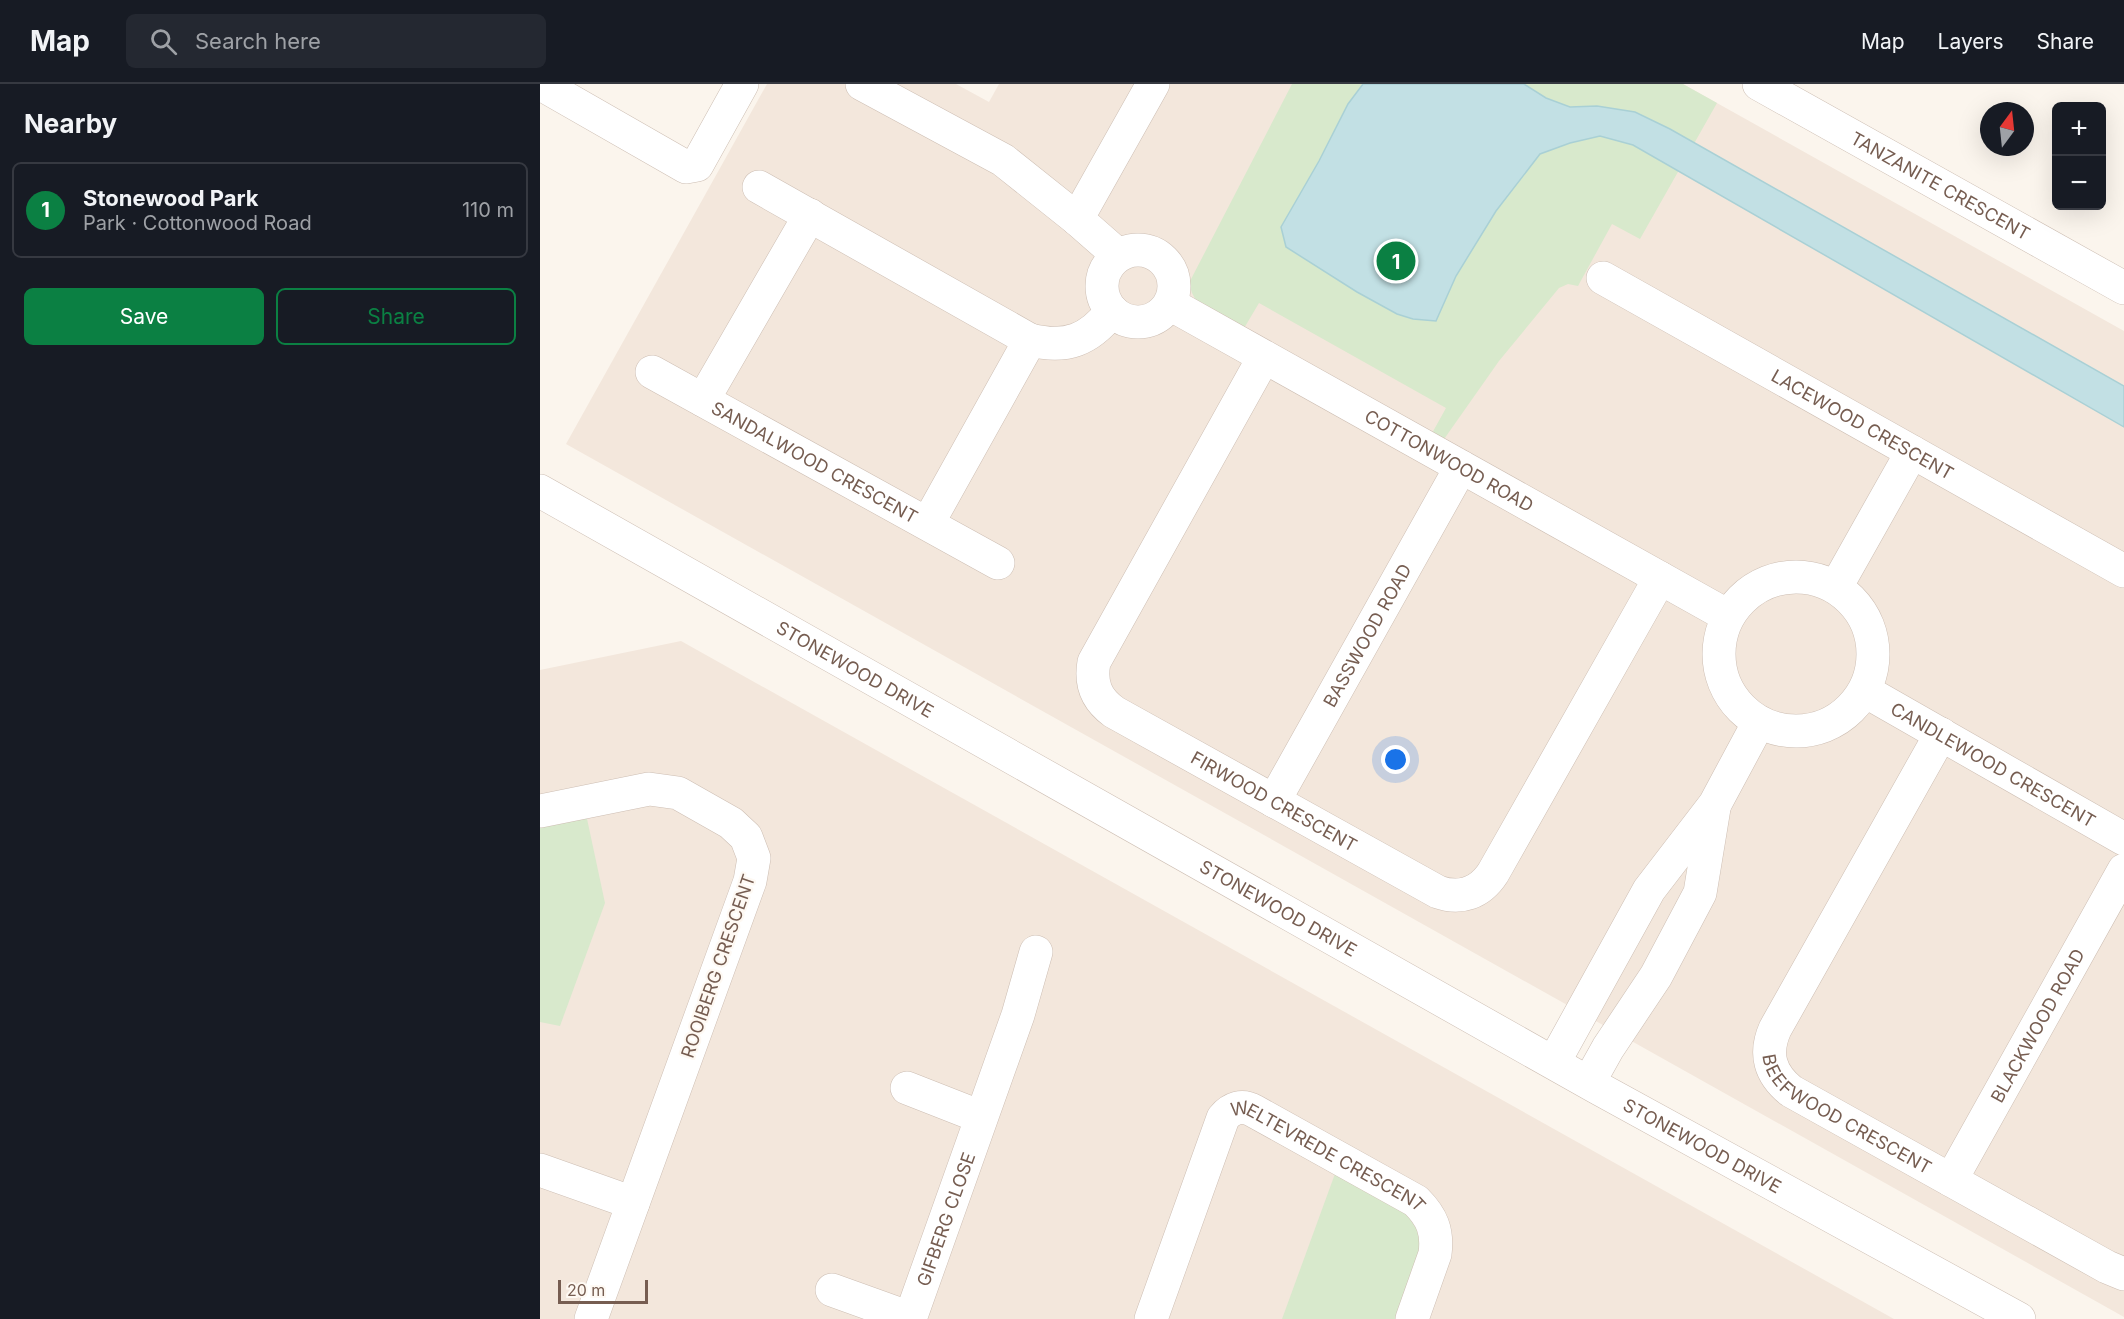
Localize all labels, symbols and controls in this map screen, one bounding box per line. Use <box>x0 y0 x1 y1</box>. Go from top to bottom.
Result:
search box <box>126 14 546 68</box>
text: Map <box>30 24 90 58</box>
icon: search <box>147 25 180 58</box>
text: Search here <box>195 28 321 54</box>
text: Map <box>1861 29 1905 54</box>
text: Layers <box>1938 29 2004 54</box>
text: Share <box>2037 29 2094 54</box>
north arrow <box>1980 102 2034 156</box>
map controls <box>2052 102 2106 210</box>
button: + <box>2052 102 2106 156</box>
text: Nearby <box>24 108 117 139</box>
street label: TANZANITE CRESCENT <box>1847 127 2034 244</box>
button: − <box>2052 156 2106 210</box>
text: Stonewood Park <box>83 185 259 211</box>
text: 1 <box>41 198 50 222</box>
text: 110 m <box>462 198 514 222</box>
text: Park · Cottonwood Road <box>83 211 312 235</box>
pin: 1 <box>1376 238 1416 284</box>
button: Save <box>24 288 264 345</box>
button: Share <box>276 288 516 345</box>
street label: LACEWOOD CRESCENT <box>1768 365 1958 484</box>
street label: SANDALWOOD CRESCENT <box>708 397 922 527</box>
street label: COTTONWOOD ROAD <box>1361 405 1537 516</box>
street label: BASSWOOD ROAD <box>1318 560 1415 711</box>
street label: STONEWOOD DRIVE <box>773 616 937 722</box>
street label: CANDLEWOOD CRESCENT <box>1887 698 2100 831</box>
your location <box>1381 745 1410 774</box>
street label: FIRWOOD CRESCENT <box>1188 747 1361 856</box>
street label: STONEWOOD DRIVE <box>1196 855 1361 960</box>
street label: ROOIBERG CRESCENT <box>677 871 759 1061</box>
street label: BLACKWOOD ROAD <box>1986 945 2088 1106</box>
street label: BEEFWOOD CRESCENT <box>1759 1052 1935 1178</box>
street label: STONEWOOD DRIVE <box>1620 1094 1785 1197</box>
street label: WELTEVREDE CRESCENT <box>1229 1096 1431 1215</box>
street label: GIFBERG CLOSE <box>912 1149 979 1289</box>
scale bar <box>558 1277 648 1304</box>
text: 20 m <box>567 1280 605 1300</box>

